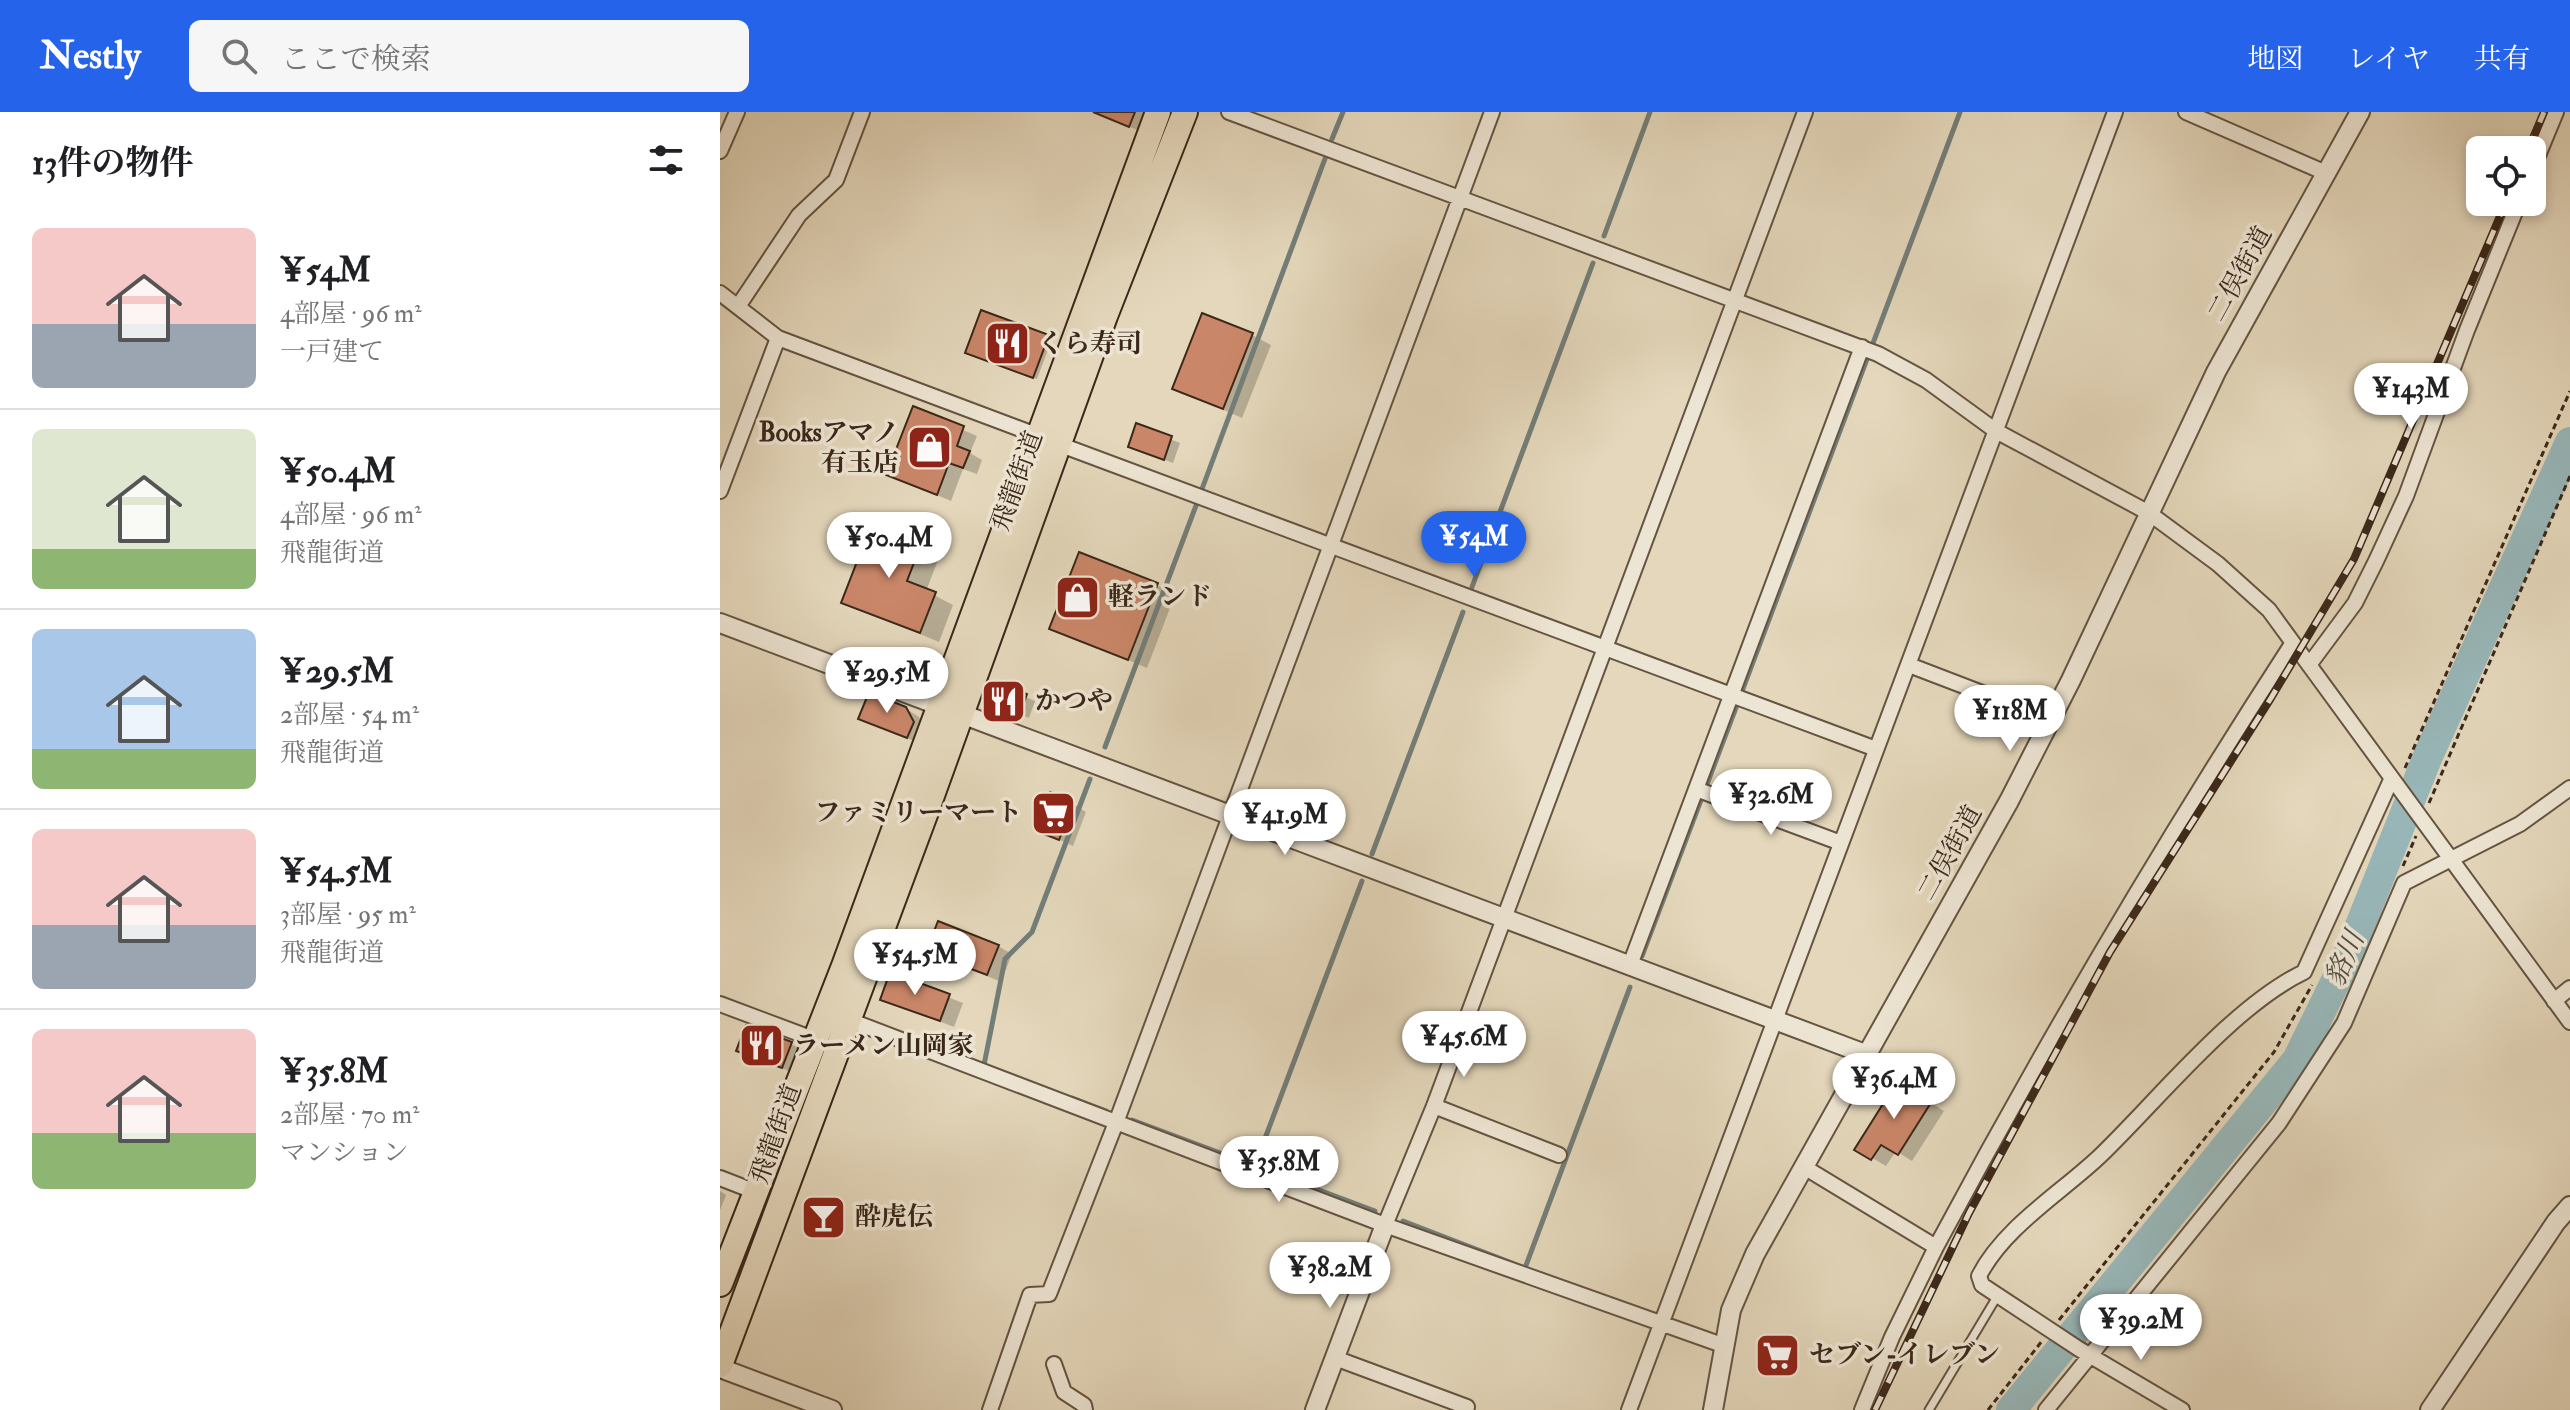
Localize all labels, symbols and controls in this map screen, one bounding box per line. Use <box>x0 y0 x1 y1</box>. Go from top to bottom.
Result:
search box <box>189 20 749 92</box>
text: Nestly <box>40 32 141 80</box>
icon: search <box>217 34 261 78</box>
text: ここで検索 <box>281 41 431 78</box>
text: 地図 <box>2247 42 2303 77</box>
text: レイヤ <box>2347 42 2430 77</box>
text: 共有 <box>2474 42 2530 77</box>
map controls <box>2466 136 2546 216</box>
button: locate <box>2466 136 2546 216</box>
icon: filters <box>644 138 688 182</box>
text: 13件の物件 <box>32 142 193 185</box>
street label: 二俣街道 <box>2201 221 2279 327</box>
text: ¥54M <box>280 249 371 292</box>
icon: home <box>96 260 192 356</box>
text: 4部屋 · 96 m² <box>280 298 421 330</box>
restaurant icon: くら寿司 <box>983 320 1031 368</box>
place label: くら寿司 <box>1038 328 1142 360</box>
text: 一戸建て <box>280 336 384 368</box>
pin: ¥143M <box>2355 363 2467 431</box>
text: ¥143M <box>2372 373 2450 405</box>
place label: Booksアマノ 有玉店 <box>759 417 899 479</box>
shop icon: Booksアマノ 有玉店 <box>906 424 954 472</box>
street label: 飛龍街道 <box>984 427 1050 535</box>
text: ¥50.4M <box>280 450 396 493</box>
icon: home <box>96 461 192 557</box>
text: 4部屋 · 96 m² <box>280 499 421 531</box>
pin: ¥54M <box>1427 511 1521 579</box>
pin: ¥50.4M <box>824 512 954 580</box>
text: ¥54M <box>1439 521 1509 553</box>
text: ¥50.4M <box>845 522 933 554</box>
text: 飛龍街道 <box>280 537 384 569</box>
shop icon: 軽ランド <box>1053 573 1101 621</box>
place label: 軽ランド <box>1108 581 1212 613</box>
pin: ¥29.5M <box>822 647 952 715</box>
text: ¥29.5M <box>280 650 394 693</box>
text: ¥29.5M <box>843 657 931 689</box>
icon: home <box>96 661 192 757</box>
restaurant icon: かつや <box>980 677 1028 725</box>
place label: かつや <box>1035 685 1113 717</box>
pin: ¥118M <box>1954 685 2066 753</box>
text: ¥118M <box>1972 695 2048 727</box>
text: 2部屋 · 54 m² <box>280 699 419 731</box>
text: 飛龍街道 <box>280 737 384 769</box>
pin: ¥32.6M <box>1706 769 1836 837</box>
text: ¥32.6M <box>1728 779 1814 811</box>
supermarket icon: ファミリーマート <box>1029 789 1077 837</box>
pin: ¥41.9M <box>1220 789 1350 857</box>
place label: ファミリーマート <box>815 797 1022 829</box>
text: ¥41.9M <box>1242 799 1328 831</box>
street label: 二俣街道 <box>1911 800 1989 906</box>
text: ¥54.5M <box>280 850 393 893</box>
icon: home <box>96 861 192 957</box>
text: 3部屋 · 95 m² <box>280 899 416 931</box>
water label: 貉川 <box>2318 924 2374 992</box>
pin: ¥54.5M <box>850 929 980 997</box>
text: 飛龍街道 <box>280 937 384 969</box>
text: ¥54.5M <box>872 939 958 971</box>
pin: ¥45.6M <box>1399 1011 1529 1079</box>
text: ¥45.6M <box>1420 1021 1508 1053</box>
restaurant icon: ラーメン山岡家 <box>738 1022 786 1070</box>
place label: ラーメン山岡家 <box>793 1030 974 1062</box>
text: ¥35.8M <box>280 1050 388 1093</box>
pin: ¥36.4M <box>1829 1053 1959 1121</box>
icon: home <box>96 1061 192 1157</box>
text: ¥36.4M <box>1850 1063 1938 1095</box>
street label: 飛龍街道 <box>743 1080 809 1188</box>
text: 2部屋 · 70 m² <box>280 1099 419 1131</box>
pin: ¥35.8M <box>1214 1136 1344 1204</box>
text: マンション <box>280 1137 409 1169</box>
text: ¥35.8M <box>1238 1146 1320 1178</box>
bar icon: 酔虎伝 <box>800 1193 848 1241</box>
place label: 酔虎伝 <box>855 1201 933 1233</box>
pin: ¥38.2M <box>1265 1242 1395 1310</box>
text: ¥38.2M <box>1287 1252 1373 1284</box>
pin: ¥39.2M <box>2076 1294 2206 1362</box>
text: ¥39.2M <box>2098 1304 2184 1336</box>
supermarket icon: セブン-イレブン <box>1754 1331 1802 1379</box>
place label: セブン-イレブン <box>1809 1339 2000 1371</box>

